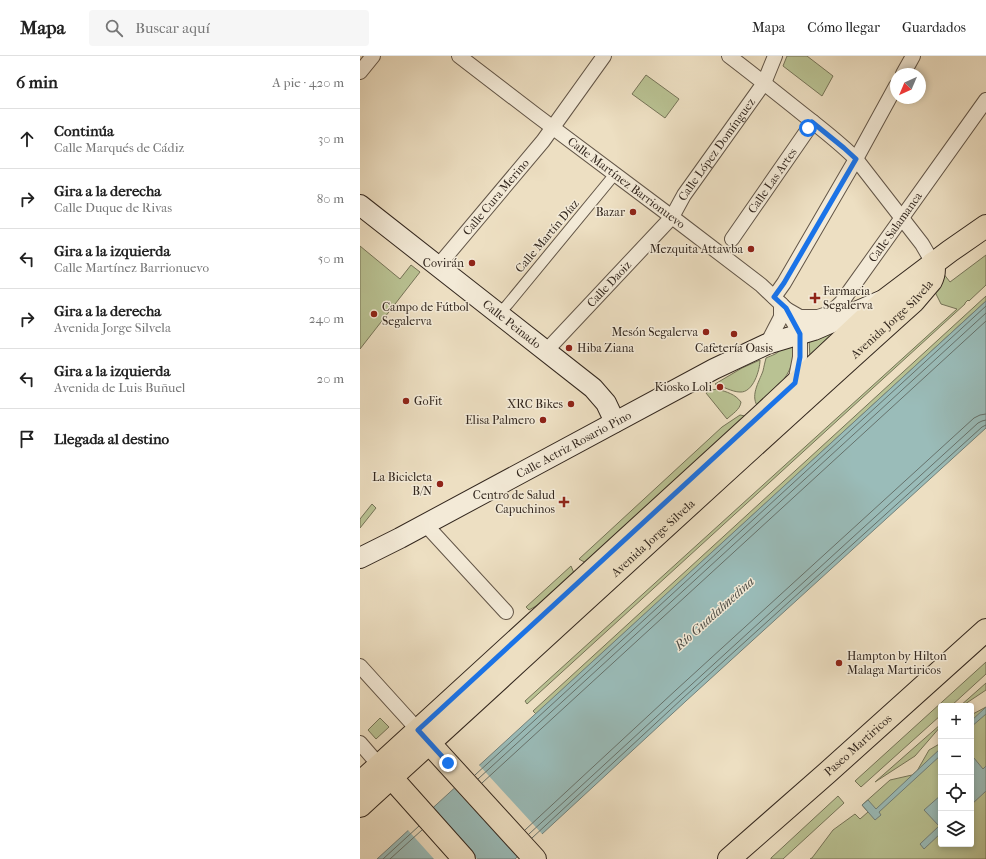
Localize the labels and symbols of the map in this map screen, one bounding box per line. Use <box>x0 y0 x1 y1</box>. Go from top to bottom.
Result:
north arrow <box>890 68 926 104</box>
street label: Calle López Domínguez <box>675 95 758 203</box>
route start <box>799 119 817 137</box>
street label: Calle Martínez Barrionuevo <box>565 134 688 231</box>
street label: Calle Las Artes <box>745 145 800 216</box>
street label: Calle Cura Merino <box>460 156 532 238</box>
street label: Calle Salamanca <box>866 189 925 265</box>
street label: Calle Martín Díaz <box>512 196 582 275</box>
place label: Bazar <box>596 205 626 219</box>
marker: Bazar <box>628 207 638 217</box>
place label: Mezquita Attawba <box>650 242 743 256</box>
marker: Mezquita Attawba <box>746 244 756 254</box>
place label: Covirán <box>423 256 464 270</box>
street label: Calle Daoiz <box>584 257 635 310</box>
marker: Covirán <box>467 258 477 268</box>
street label: Avenida Jorge Silvela <box>847 277 936 362</box>
place label: Farmacia Segalerva <box>823 284 873 312</box>
marker: Farmacia Segalerva <box>810 293 820 303</box>
street label: Calle Peinado <box>480 297 544 351</box>
place label: Campo de Fútbol Segalerva <box>382 300 470 328</box>
marker: Campo de Fútbol Segalerva <box>369 309 379 319</box>
place label: Mesón Segalerva <box>611 325 698 339</box>
marker: Mesón Segalerva <box>701 327 711 337</box>
marker: Cafetería Oasis <box>729 329 739 339</box>
place label: Hiba Ziana <box>577 341 635 355</box>
place label: Cafetería Oasis <box>695 341 773 355</box>
marker: Hiba Ziana <box>564 343 574 353</box>
place label: Kiosko Loli <box>655 380 712 394</box>
marker: Kiosko Loli <box>715 382 725 392</box>
place label: GoFit <box>414 394 443 408</box>
marker: GoFit <box>401 396 411 406</box>
place label: XRC Bikes <box>507 397 564 411</box>
marker: XRC Bikes <box>566 399 576 409</box>
street label: Calle Actriz Rosario Pino <box>514 408 634 481</box>
place label: Elisa Palmero <box>465 413 535 427</box>
marker: Elisa Palmero <box>538 415 548 425</box>
place label: La Bicicleta B/N <box>372 470 432 498</box>
marker: La Bicicleta B/N <box>435 479 445 489</box>
place label: Centro de Salud Capuchinos <box>473 488 556 516</box>
marker: Centro de Salud Capuchinos <box>558 496 570 508</box>
street label: Avenida Jorge Silvela <box>608 496 698 580</box>
water label: Río Guadalmedina <box>671 574 757 654</box>
place label: Hampton by Hilton Malaga Martiricos <box>847 649 947 677</box>
marker: Hampton by Hilton Malaga Martiricos <box>834 658 844 668</box>
street label: Paseo Martiricos <box>821 711 895 779</box>
route end <box>439 754 457 772</box>

